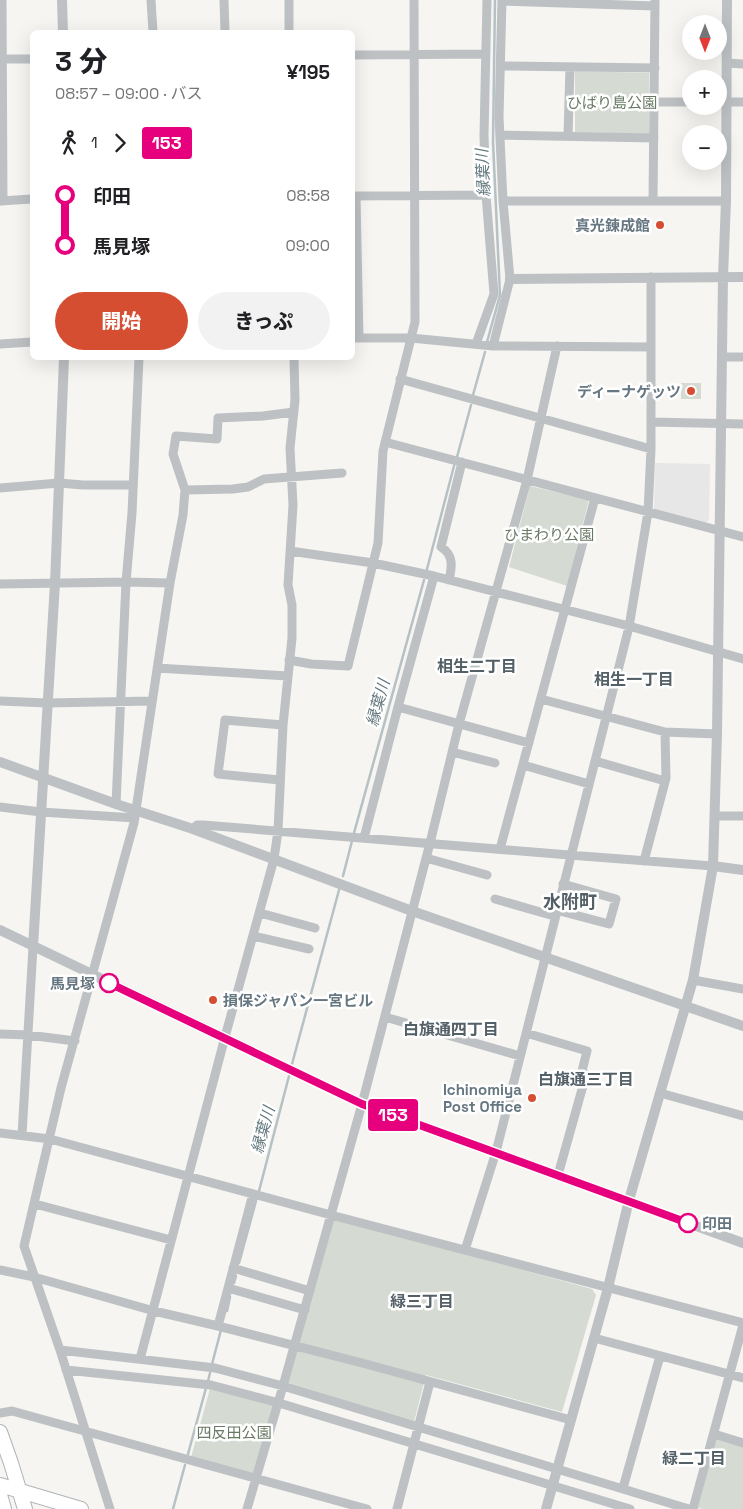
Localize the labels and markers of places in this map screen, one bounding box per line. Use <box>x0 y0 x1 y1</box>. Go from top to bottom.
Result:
place label: 真光錬成館 <box>575 216 650 235</box>
marker: 真光錬成館 <box>654 219 666 231</box>
place label: ディーナゲッツ <box>577 382 681 401</box>
marker: ディーナゲッツ <box>685 385 697 397</box>
marker: 馬見塚 <box>99 973 119 993</box>
place label: 馬見塚 <box>50 974 95 993</box>
place label: 損保ジャパン一宮ビル <box>223 991 373 1010</box>
marker: 損保ジャパン一宮ビル <box>207 994 219 1006</box>
place label: Ichinomiya Post Office <box>443 1080 522 1116</box>
marker: Ichinomiya Post Office <box>526 1092 538 1104</box>
marker: 印田 <box>678 1213 698 1233</box>
place label: 印田 <box>702 1214 732 1233</box>

